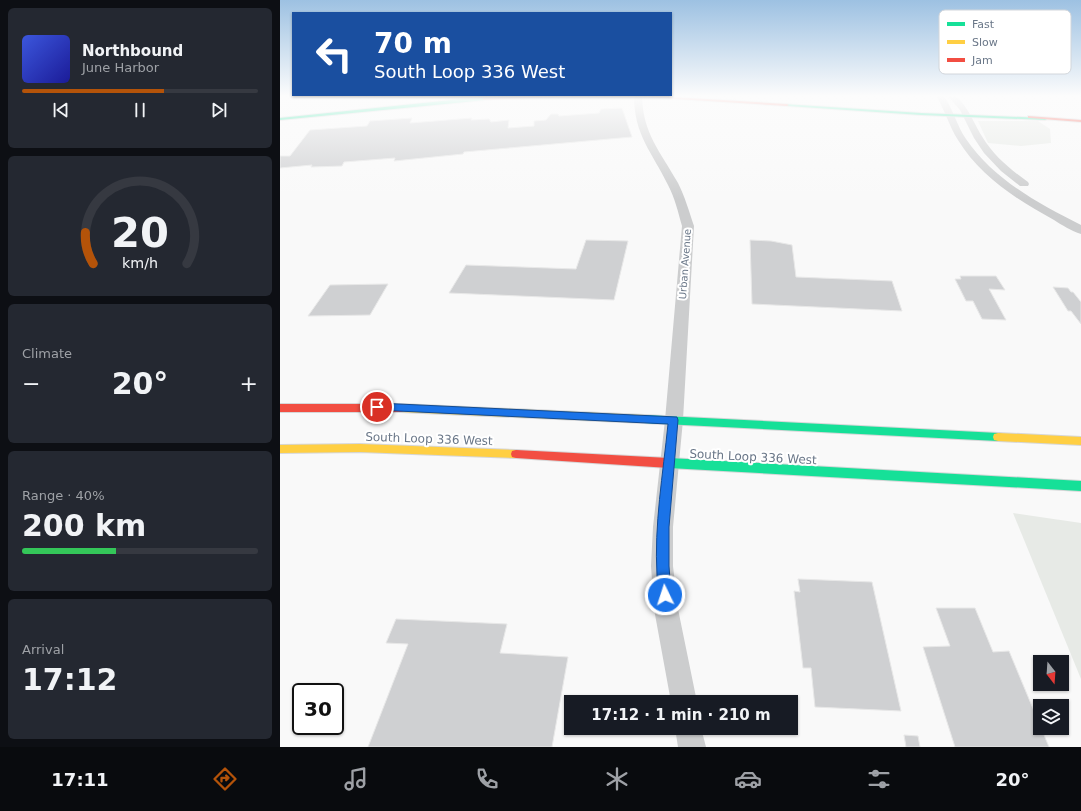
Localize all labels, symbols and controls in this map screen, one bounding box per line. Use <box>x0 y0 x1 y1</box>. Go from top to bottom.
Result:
legend <box>939 10 1071 74</box>
text: Fast <box>972 18 995 31</box>
text: 70 m <box>374 27 452 60</box>
icon: left <box>308 28 360 80</box>
text: Slow <box>972 36 998 49</box>
text: Northbound <box>82 42 183 60</box>
text: Jam <box>971 54 993 67</box>
text: June Harbor <box>82 60 159 75</box>
text: South Loop 336 West <box>374 61 565 82</box>
icon: previous <box>50 99 72 121</box>
icon: pause <box>129 99 151 121</box>
icon: next <box>208 99 230 121</box>
text: 20 <box>111 207 169 256</box>
street label: Urban Avenue <box>677 228 693 300</box>
text: km/h <box>122 254 158 270</box>
text: Climate <box>22 346 72 361</box>
text: 20° <box>112 366 168 401</box>
text: − <box>22 371 40 396</box>
text: + <box>240 371 258 396</box>
pin <box>360 390 394 424</box>
icon: arrive <box>366 396 388 418</box>
street label: South Loop 336 West <box>365 430 493 448</box>
street label: South Loop 336 West <box>689 447 817 467</box>
text: Range · 40% <box>22 488 105 503</box>
text: 200 km <box>22 508 146 543</box>
position arrow <box>644 574 686 616</box>
text: Arrival <box>22 642 64 657</box>
north arrow <box>1033 655 1069 691</box>
map controls <box>1033 655 1069 735</box>
text: 17:12 <box>22 662 118 697</box>
speed limit sign: 30 <box>292 683 344 735</box>
button: layers <box>1033 699 1069 735</box>
text: 17:12 · 1 min · 210 m <box>591 706 771 724</box>
icon: directions <box>211 765 239 793</box>
icon: music <box>342 765 370 793</box>
icon: phone <box>473 765 501 793</box>
icon: climate <box>603 765 631 793</box>
icon: car <box>734 765 762 793</box>
icon: filters <box>865 765 893 793</box>
text: 17:11 <box>51 769 109 790</box>
text: 20° <box>996 769 1030 790</box>

